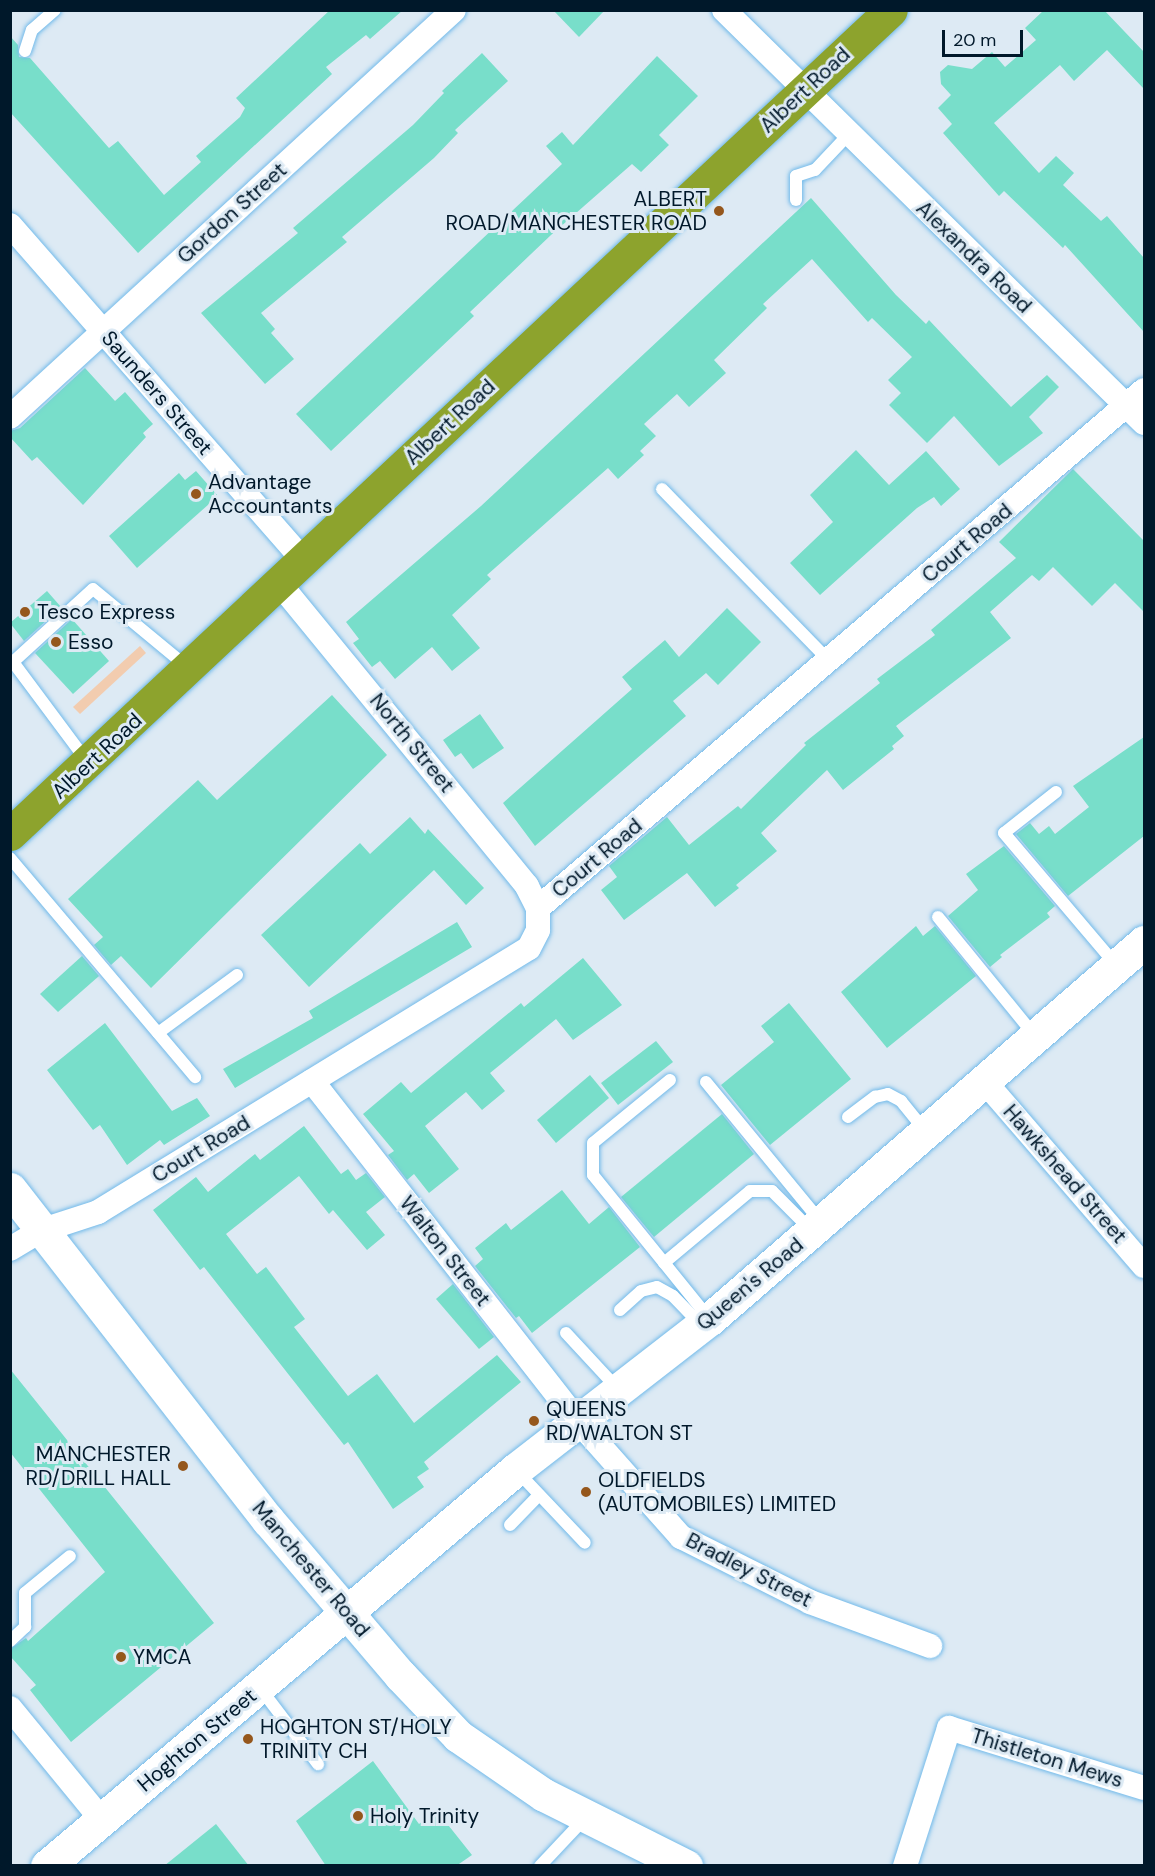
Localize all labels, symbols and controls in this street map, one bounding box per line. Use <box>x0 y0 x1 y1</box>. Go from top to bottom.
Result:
scale bar <box>945 18 1026 56</box>
text: 20 m <box>953 28 996 52</box>
street label: Albert Road <box>755 42 855 138</box>
street label: Gordon Street <box>172 157 292 269</box>
place label: ALBERT ROAD/MANCHESTER ROAD <box>445 186 707 236</box>
street label: Alexandra Road <box>911 196 1037 318</box>
marker: ALBERT ROAD/MANCHESTER ROAD <box>712 204 726 218</box>
street label: Saunders Street <box>96 326 218 460</box>
street label: Albert Road <box>400 374 500 470</box>
place label: Advantage Accountants <box>208 469 332 519</box>
marker: Advantage Accountants <box>189 487 203 501</box>
street label: Court Road <box>917 498 1017 588</box>
place label: Tesco Express <box>37 599 175 625</box>
marker: Tesco Express <box>18 605 32 619</box>
place label: Esso <box>68 629 113 655</box>
marker: Esso <box>49 635 63 649</box>
street label: North Street <box>364 688 460 798</box>
street label: Albert Road <box>47 708 147 804</box>
street label: Court Road <box>547 813 647 903</box>
street label: Hawkshead Street <box>998 1099 1132 1249</box>
street label: Court Road <box>147 1110 255 1188</box>
street label: Walton Street <box>394 1191 496 1311</box>
street label: Queen's Road <box>692 1232 808 1336</box>
place label: QUEENS RD/WALTON ST <box>546 1396 693 1446</box>
marker: QUEENS RD/WALTON ST <box>527 1414 541 1428</box>
place label: MANCHESTER RD/DRILL HALL <box>26 1441 171 1491</box>
marker: MANCHESTER RD/DRILL HALL <box>176 1459 190 1473</box>
place label: OLDFIELDS (AUTOMOBILES) LIMITED <box>598 1467 836 1517</box>
marker: OLDFIELDS (AUTOMOBILES) LIMITED <box>579 1485 593 1499</box>
street label: Manchester Road <box>247 1496 375 1642</box>
street label: Bradley Street <box>682 1527 816 1613</box>
place label: YMCA <box>133 1644 191 1670</box>
marker: YMCA <box>114 1650 128 1664</box>
street label: Hoghton Street <box>132 1683 262 1797</box>
place label: HOGHTON ST/HOLY TRINITY CH <box>260 1714 452 1764</box>
street label: Thistleton Mews <box>968 1723 1126 1793</box>
marker: HOGHTON ST/HOLY TRINITY CH <box>241 1732 255 1746</box>
place label: Holy Trinity <box>370 1803 479 1829</box>
marker: Holy Trinity <box>351 1809 365 1823</box>

